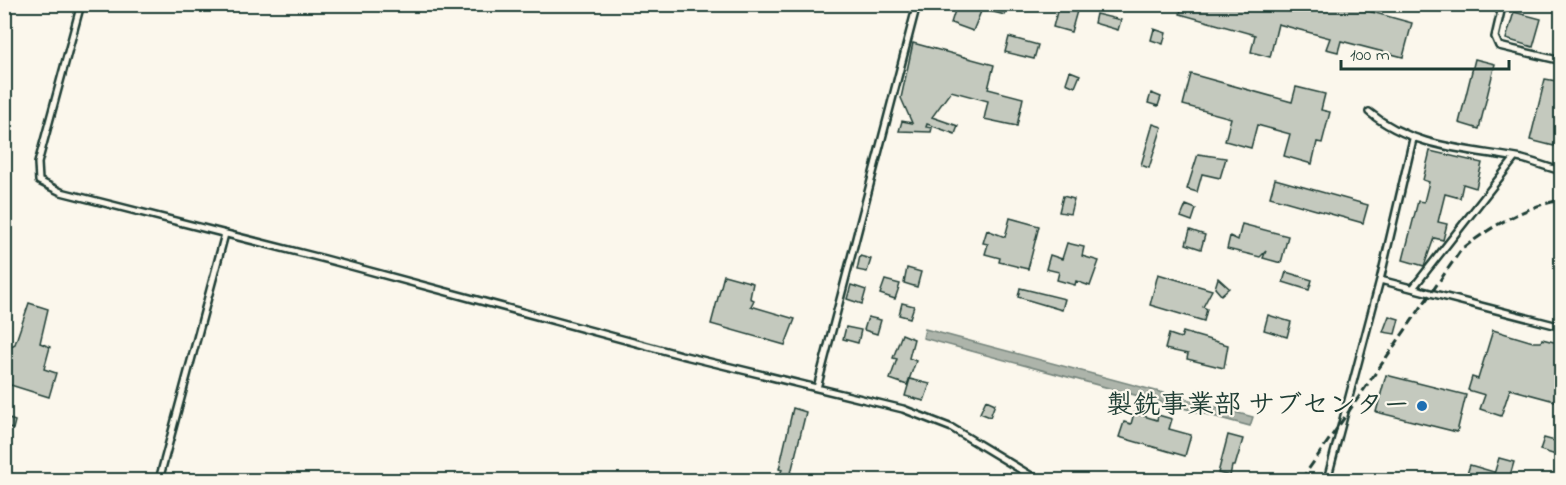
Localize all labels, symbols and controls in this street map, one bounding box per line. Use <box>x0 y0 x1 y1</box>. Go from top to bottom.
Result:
scale bar <box>1341 33 1509 71</box>
text: 100 m <box>1350 43 1390 69</box>
place label: 製銑事業部 サブセンター <box>1106 387 1410 426</box>
marker: 製銑事業部 サブセンター <box>1415 399 1429 413</box>

